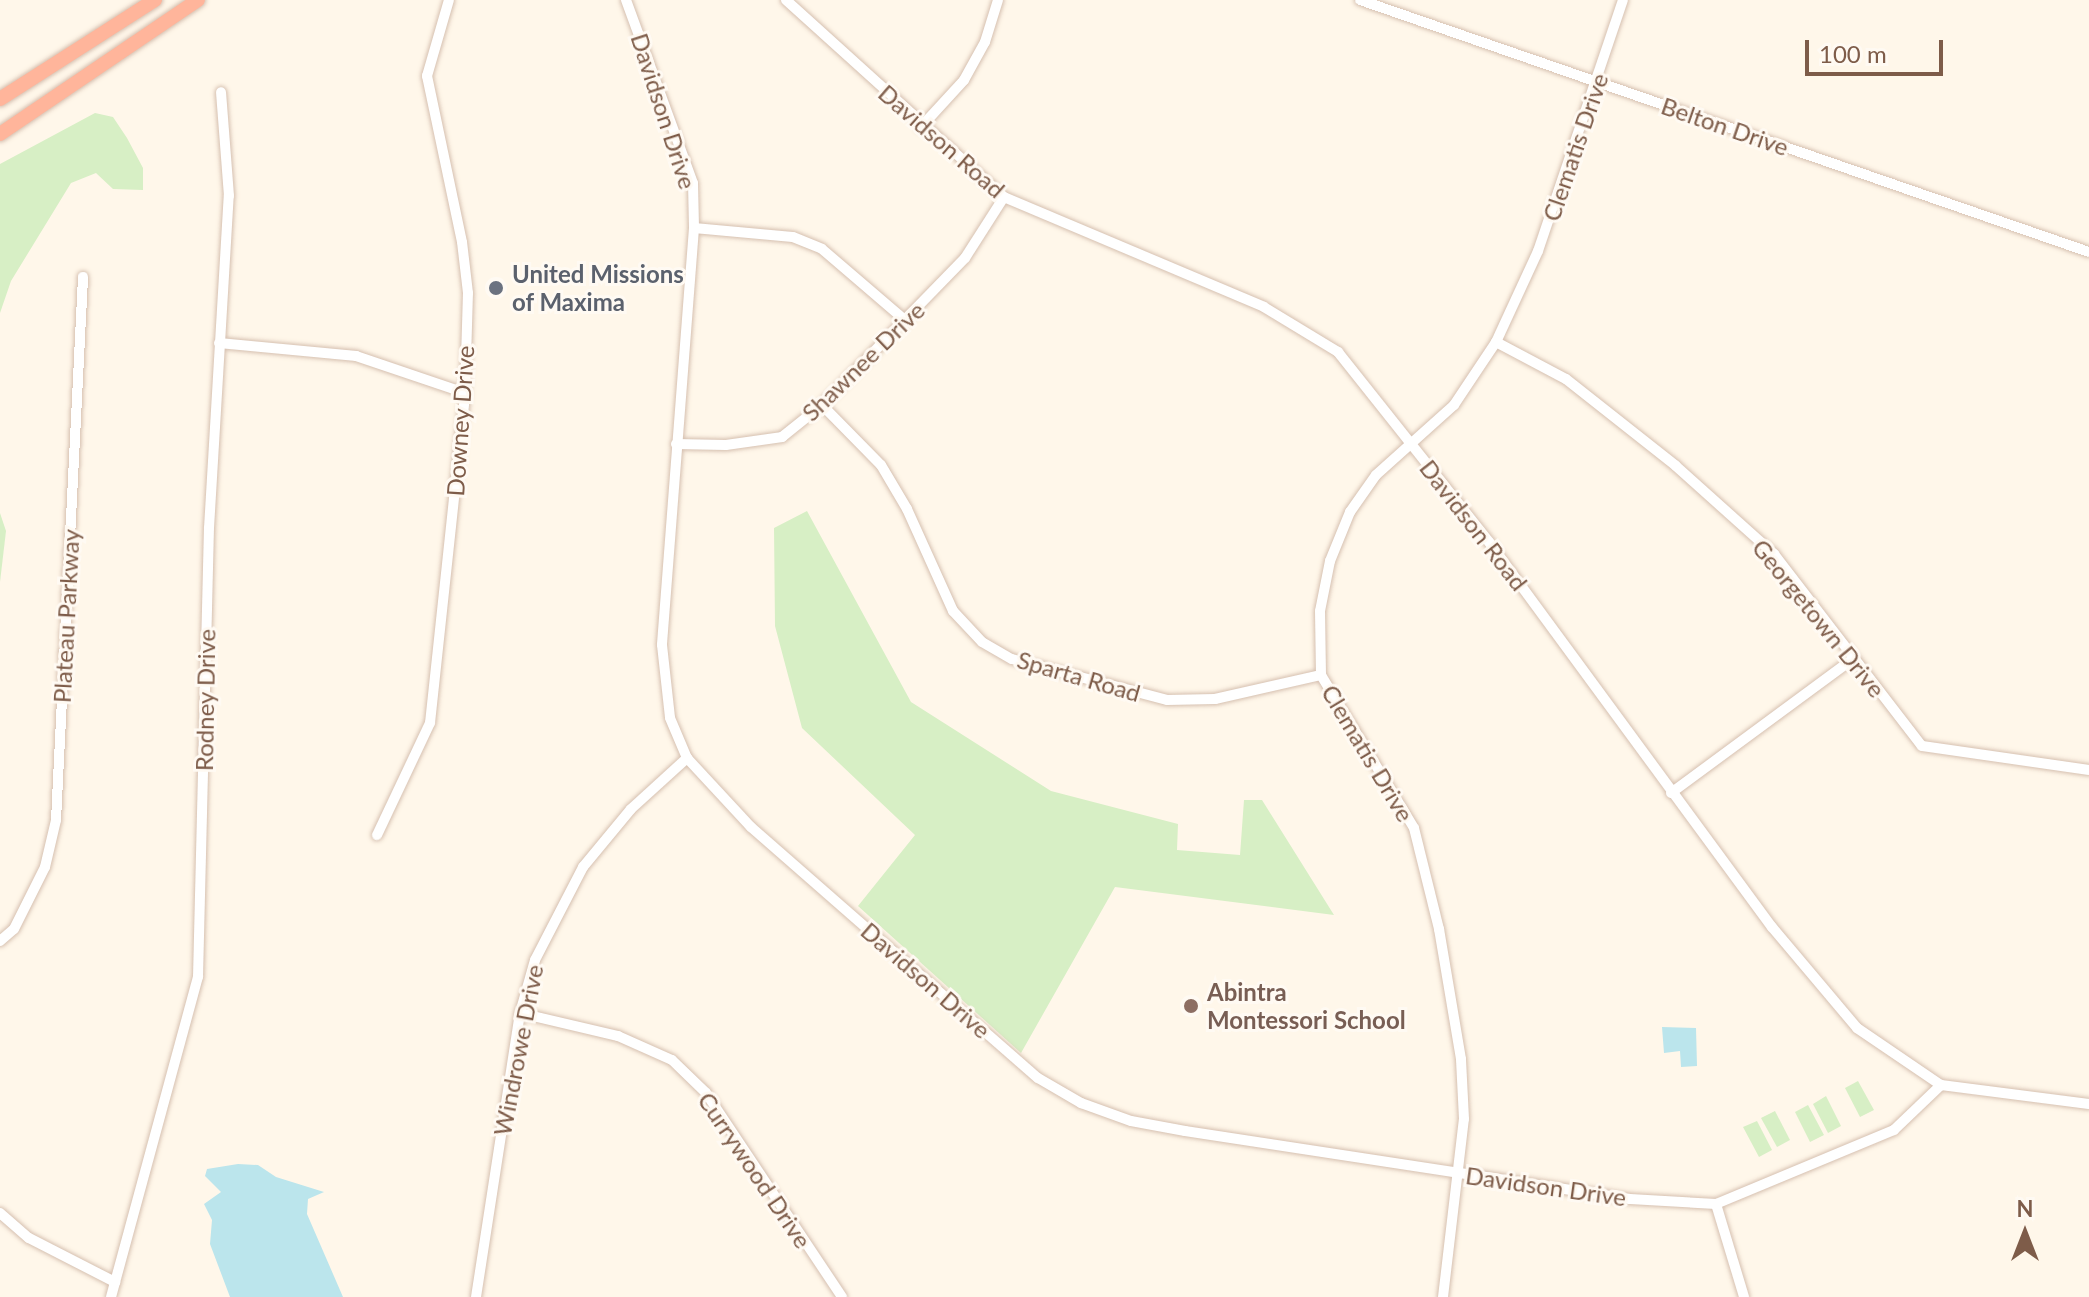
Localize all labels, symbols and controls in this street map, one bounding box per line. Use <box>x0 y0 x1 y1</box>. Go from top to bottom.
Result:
scale bar <box>1809 24 1947 74</box>
street label: Davidson Drive <box>625 30 703 192</box>
text: 100 m <box>1819 39 1887 68</box>
street label: Clematis Drive <box>1536 69 1614 225</box>
street label: Davidson Road <box>873 78 1011 204</box>
street label: Belton Drive <box>1658 91 1792 161</box>
place label: United Missions of Maxima <box>512 260 684 316</box>
marker: United Missions of Maxima <box>487 279 505 297</box>
street label: Shawnee Drive <box>796 295 930 427</box>
street label: Downey Drive <box>440 344 480 498</box>
street label: Davidson Road <box>1414 454 1534 596</box>
street label: Plateau Parkway <box>47 528 85 704</box>
street label: Georgetown Drive <box>1747 533 1891 703</box>
street label: Rodney Drive <box>189 628 221 772</box>
street label: Sparta Road <box>1014 645 1144 707</box>
street label: Clematis Drive <box>1316 679 1420 827</box>
street label: Davidson Drive <box>855 916 997 1044</box>
street label: Windrowe Drive <box>487 962 549 1138</box>
place label: Abintra Montessori School <box>1207 978 1406 1034</box>
marker: Abintra Montessori School <box>1182 997 1200 1015</box>
street label: Currywood Drive <box>692 1087 818 1253</box>
street label: Davidson Drive <box>1464 1160 1628 1212</box>
north arrow <box>1985 1193 2065 1273</box>
text: N <box>2017 1195 2033 1222</box>

